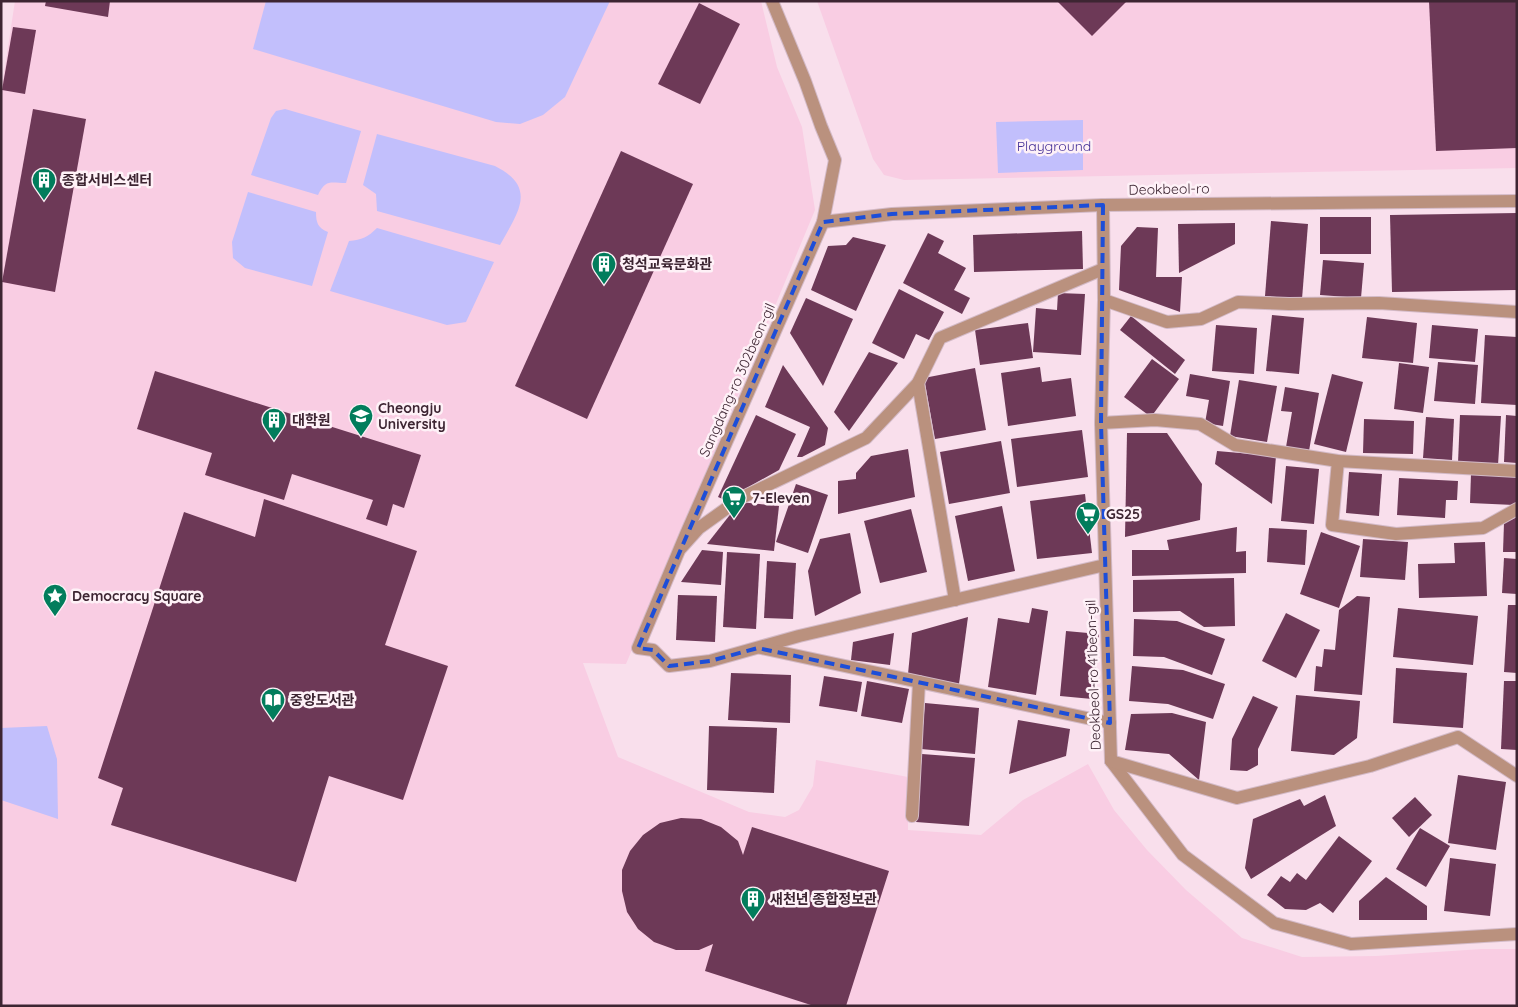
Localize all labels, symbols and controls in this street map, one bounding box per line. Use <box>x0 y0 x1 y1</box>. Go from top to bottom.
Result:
park label: Playground <box>1017 137 1091 155</box>
building icon: 종합서비스센터 <box>31 167 57 201</box>
place label: 종합서비스센터 <box>62 171 152 189</box>
street label: Deokbeol-ro <box>1128 179 1210 199</box>
building icon: 청석교육문화관 <box>591 251 617 285</box>
place label: 청석교육문화관 <box>622 255 712 273</box>
street label: Sangdang-ro 302beon-gil <box>695 300 779 460</box>
place label: Cheongju University <box>378 399 446 433</box>
school or university icon: Cheongju University <box>348 403 374 437</box>
building icon: 대학원 <box>261 407 287 441</box>
place label: 대학원 <box>292 411 331 429</box>
supermarket icon: 7-Eleven <box>721 485 747 519</box>
place label: 7-Eleven <box>752 489 809 507</box>
supermarket icon: GS25 <box>1075 501 1101 535</box>
place label: GS25 <box>1106 505 1140 523</box>
place icon: Democracy Square <box>42 583 68 617</box>
place label: Democracy Square <box>72 587 202 605</box>
street label: Deokbeol-ro 41beon-gil <box>1081 599 1105 751</box>
library icon: 중앙도서관 <box>260 687 286 721</box>
place label: 중앙도서관 <box>290 691 355 709</box>
building icon: 새천년 종합정보관 <box>740 886 766 920</box>
place label: 새천년 종합정보관 <box>770 890 877 908</box>

